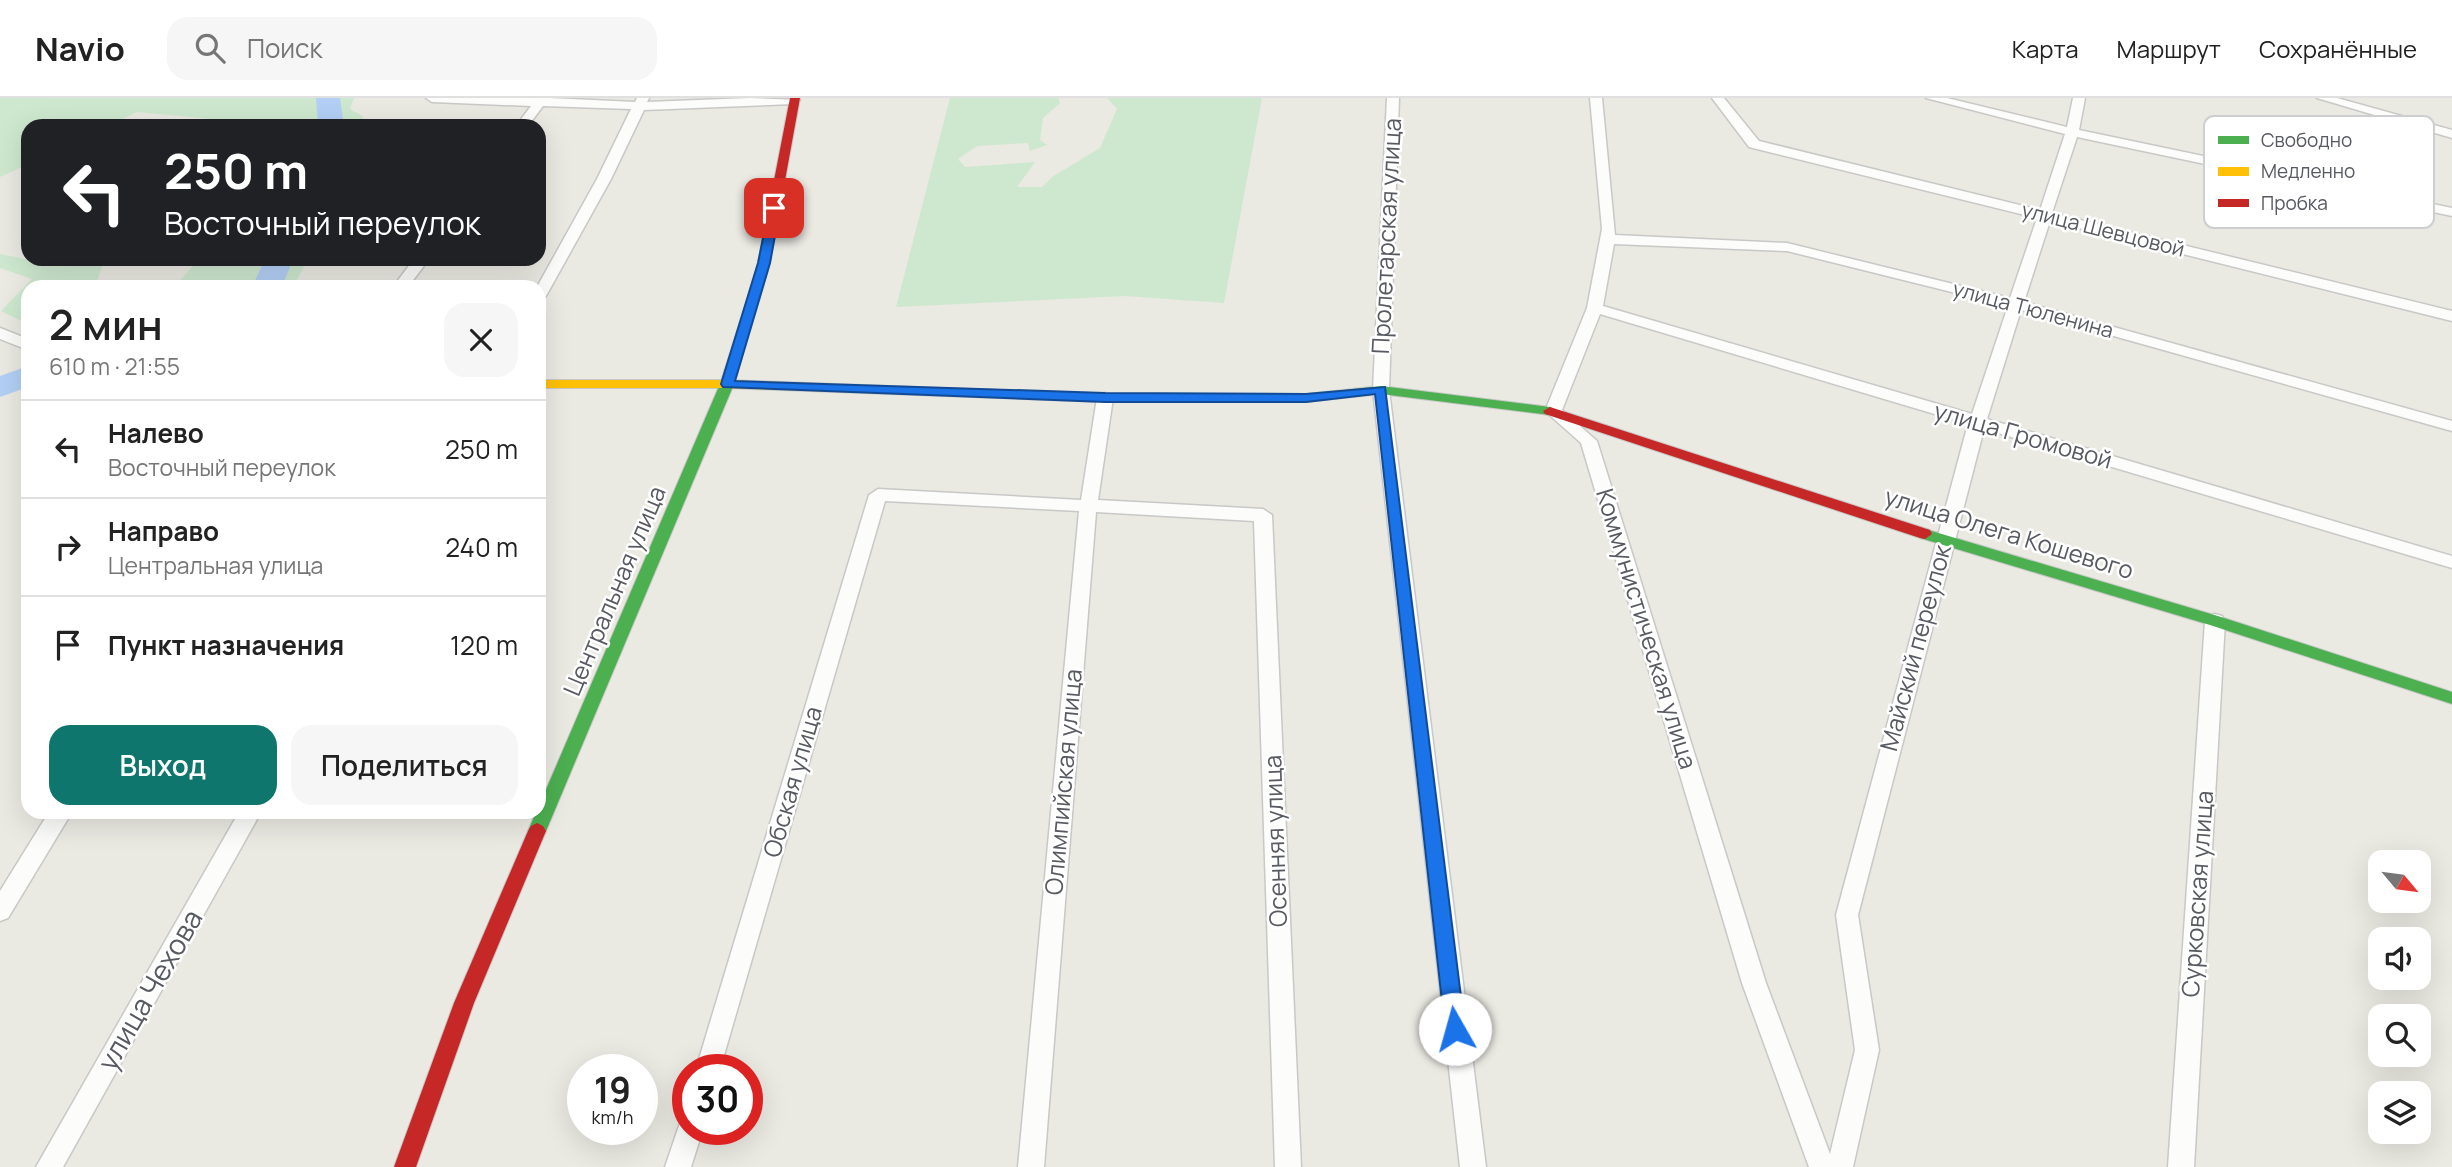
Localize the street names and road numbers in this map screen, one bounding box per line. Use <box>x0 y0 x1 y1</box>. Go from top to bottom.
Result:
street label: Пролетарская улица <box>1363 117 1408 355</box>
street label: улица Шевцовой <box>2019 195 2188 263</box>
street label: улица Тюленина <box>1950 274 2117 344</box>
street label: улица Громовой <box>1930 393 2116 476</box>
street label: улица Олега Кошевого <box>1881 479 2138 586</box>
street label: Центральная улица <box>555 481 673 700</box>
street label: Коммунистическая улица <box>1589 484 1706 773</box>
street label: Майский переулок <box>1871 540 1958 754</box>
street label: Олимпийская улица <box>1036 667 1089 896</box>
street label: Обская улица <box>754 702 829 861</box>
street label: Осенняя улица <box>1255 754 1294 928</box>
street label: Сурковская улица <box>2173 789 2220 998</box>
street label: улица Чехова <box>88 902 211 1077</box>

